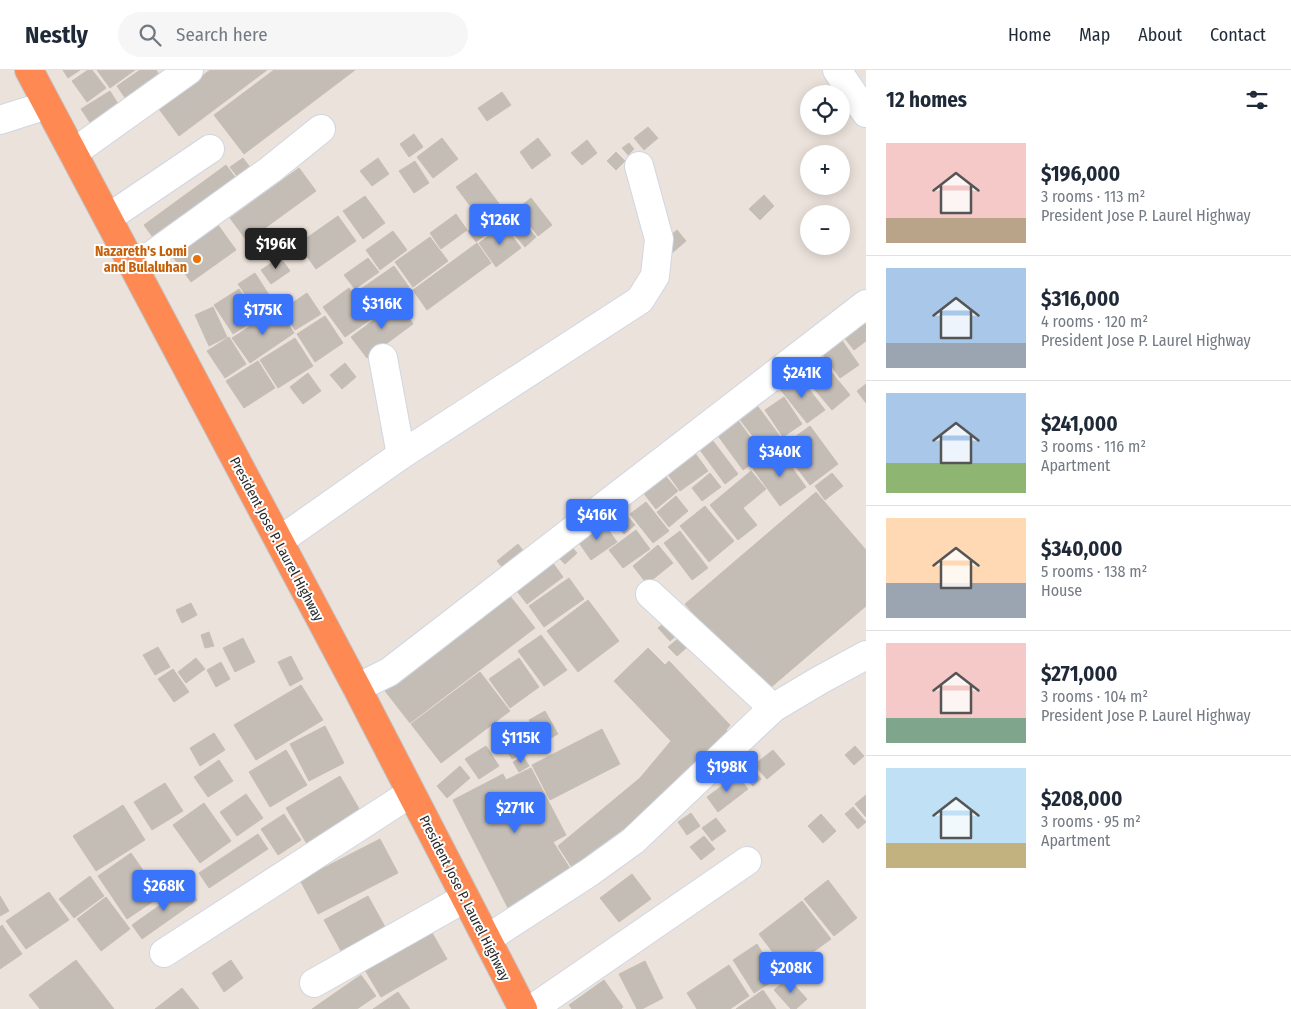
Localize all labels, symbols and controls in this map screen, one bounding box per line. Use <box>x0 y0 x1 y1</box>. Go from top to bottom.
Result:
search box <box>118 12 468 57</box>
text: Nestly <box>25 21 88 49</box>
icon: search <box>136 21 164 49</box>
text: Search here <box>176 23 268 46</box>
text: Home <box>1008 24 1051 46</box>
text: Map <box>1079 24 1110 46</box>
text: About <box>1138 24 1182 46</box>
text: Contact <box>1210 24 1266 46</box>
map controls <box>800 85 850 255</box>
button: locate <box>800 85 850 135</box>
icon: filters <box>1243 86 1271 114</box>
text: 12 homes <box>886 87 967 113</box>
button: + <box>800 145 850 195</box>
text: $196,000 <box>1041 161 1120 187</box>
icon: home <box>926 163 986 223</box>
text: 3 rooms · 113 m² <box>1041 187 1145 206</box>
pin: $126K <box>465 204 535 246</box>
button: − <box>800 205 850 255</box>
text: President Jose P. Laurel Highway <box>1041 206 1251 225</box>
text: $126K <box>480 210 520 229</box>
pin: $196K <box>241 228 311 270</box>
text: $196K <box>256 234 296 253</box>
place label: Nazareth's Lomi and Bulaluhan <box>95 243 187 276</box>
marker: Nazareth's Lomi and Bulaluhan <box>191 253 203 265</box>
text: $316,000 <box>1041 286 1120 312</box>
pin: $316K <box>347 288 417 330</box>
icon: home <box>926 288 986 348</box>
pin: $175K <box>228 294 298 336</box>
text: $316K <box>362 294 402 313</box>
text: $175K <box>244 300 282 319</box>
text: 4 rooms · 120 m² <box>1041 312 1148 331</box>
text: President Jose P. Laurel Highway <box>1041 331 1251 350</box>
pin: $241K <box>767 356 837 399</box>
text: $241K <box>783 363 821 382</box>
text: $241,000 <box>1041 411 1118 437</box>
icon: home <box>926 413 986 473</box>
pin: $340K <box>745 436 815 478</box>
text: 3 rooms · 116 m² <box>1041 437 1146 456</box>
text: $340K <box>759 442 801 461</box>
street label: President Jose P. Laurel Highway <box>226 454 327 625</box>
text: Apartment <box>1041 456 1110 475</box>
pin: $416K <box>562 498 632 541</box>
text: $416K <box>577 505 617 524</box>
text: $340,000 <box>1041 536 1122 562</box>
icon: home <box>926 538 986 598</box>
text: 5 rooms · 138 m² <box>1041 562 1147 581</box>
text: House <box>1041 581 1082 600</box>
text: $271,000 <box>1041 661 1117 687</box>
icon: home <box>926 663 986 723</box>
text: 3 rooms · 104 m² <box>1041 687 1148 706</box>
text: President Jose P. Laurel Highway <box>1041 706 1251 725</box>
pin: $115K <box>486 722 556 764</box>
text: $115K <box>502 728 540 747</box>
pin: $198K <box>692 750 762 793</box>
text: $198K <box>707 757 747 776</box>
text: $208,000 <box>1041 786 1122 812</box>
icon: home <box>926 788 986 848</box>
pin: $271K <box>480 792 550 834</box>
text: $271K <box>496 798 534 817</box>
text: 3 rooms · 95 m² <box>1041 812 1141 831</box>
street label: President Jose P. Laurel Highway <box>415 813 514 984</box>
text: Apartment <box>1041 831 1110 850</box>
pin: $268K <box>129 870 199 912</box>
text: $268K <box>143 876 185 895</box>
pin: $208K <box>756 952 826 994</box>
text: $208K <box>770 958 812 977</box>

